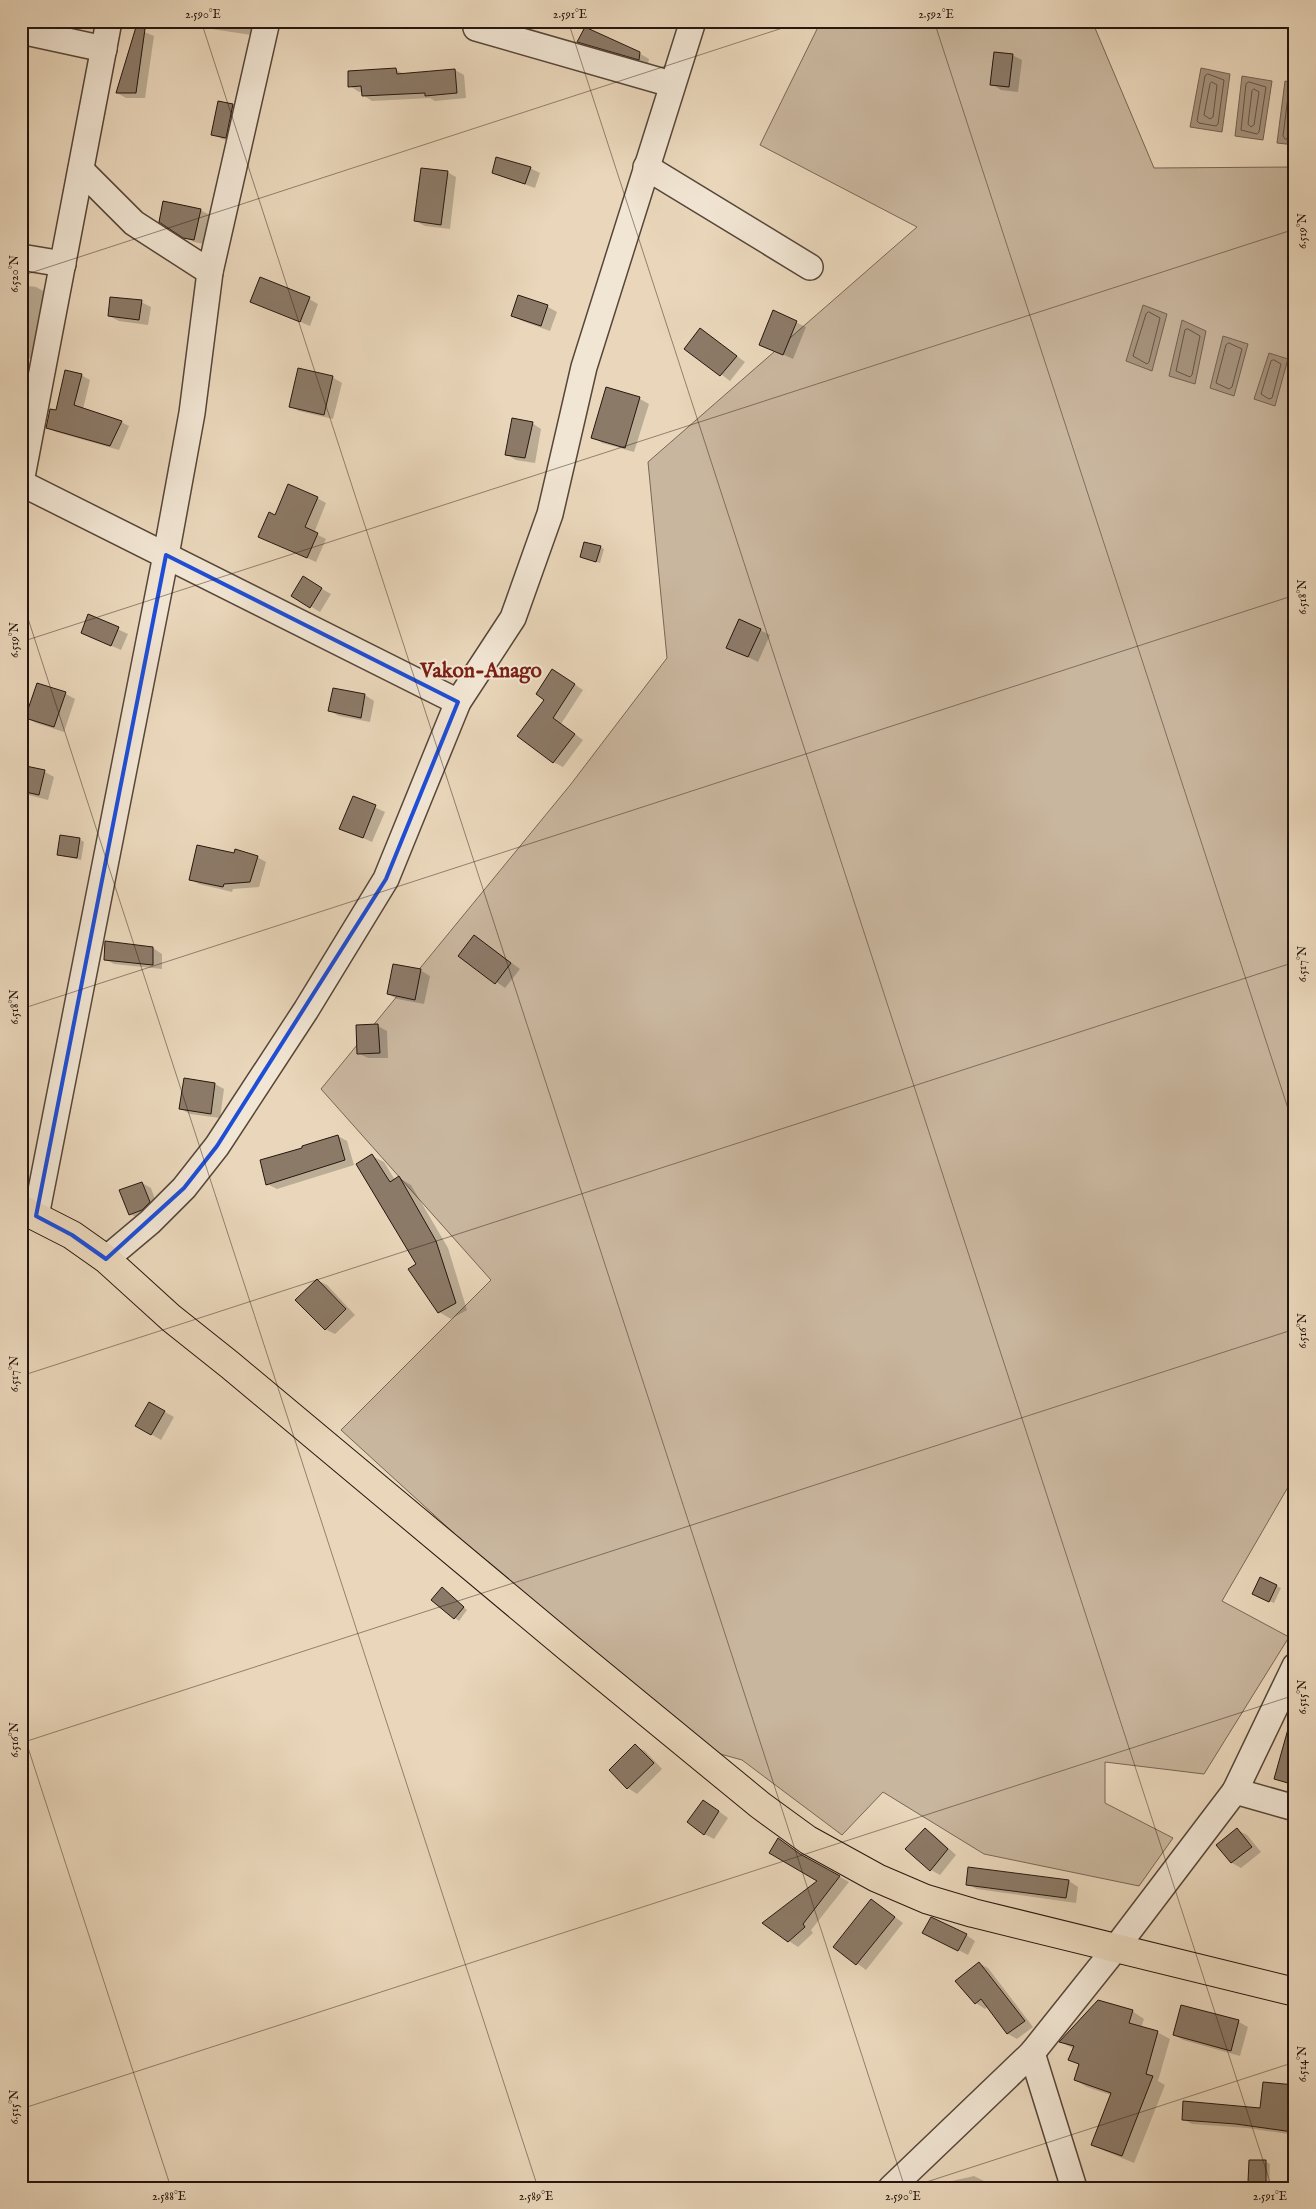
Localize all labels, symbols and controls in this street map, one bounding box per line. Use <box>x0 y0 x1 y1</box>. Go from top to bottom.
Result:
text: 2.590°E <box>185 7 221 22</box>
text: 2.591°E <box>553 7 587 22</box>
text: 2.592°E <box>918 7 954 22</box>
text: 6.519°N <box>1295 212 1310 249</box>
text: 6.520°N <box>7 255 22 293</box>
text: 6.518°N <box>1295 579 1310 615</box>
text: 6.519°N <box>7 621 22 658</box>
district label: Vakon-Anago <box>419 658 543 685</box>
text: 6.517°N <box>1295 945 1310 982</box>
text: 6.518°N <box>7 989 22 1025</box>
text: 6.516°N <box>1295 1313 1310 1349</box>
text: 6.517°N <box>7 1355 22 1392</box>
text: 6.515°N <box>1295 1679 1310 1715</box>
text: 6.516°N <box>7 1722 22 1758</box>
text: 6.514°N <box>1295 2045 1310 2082</box>
text: 6.515°N <box>7 2089 22 2125</box>
text: 2.588°E <box>152 2189 186 2204</box>
text: 2.589°E <box>519 2189 553 2204</box>
text: 2.590°E <box>885 2189 921 2204</box>
text: 2.591°E <box>1253 2189 1287 2204</box>

